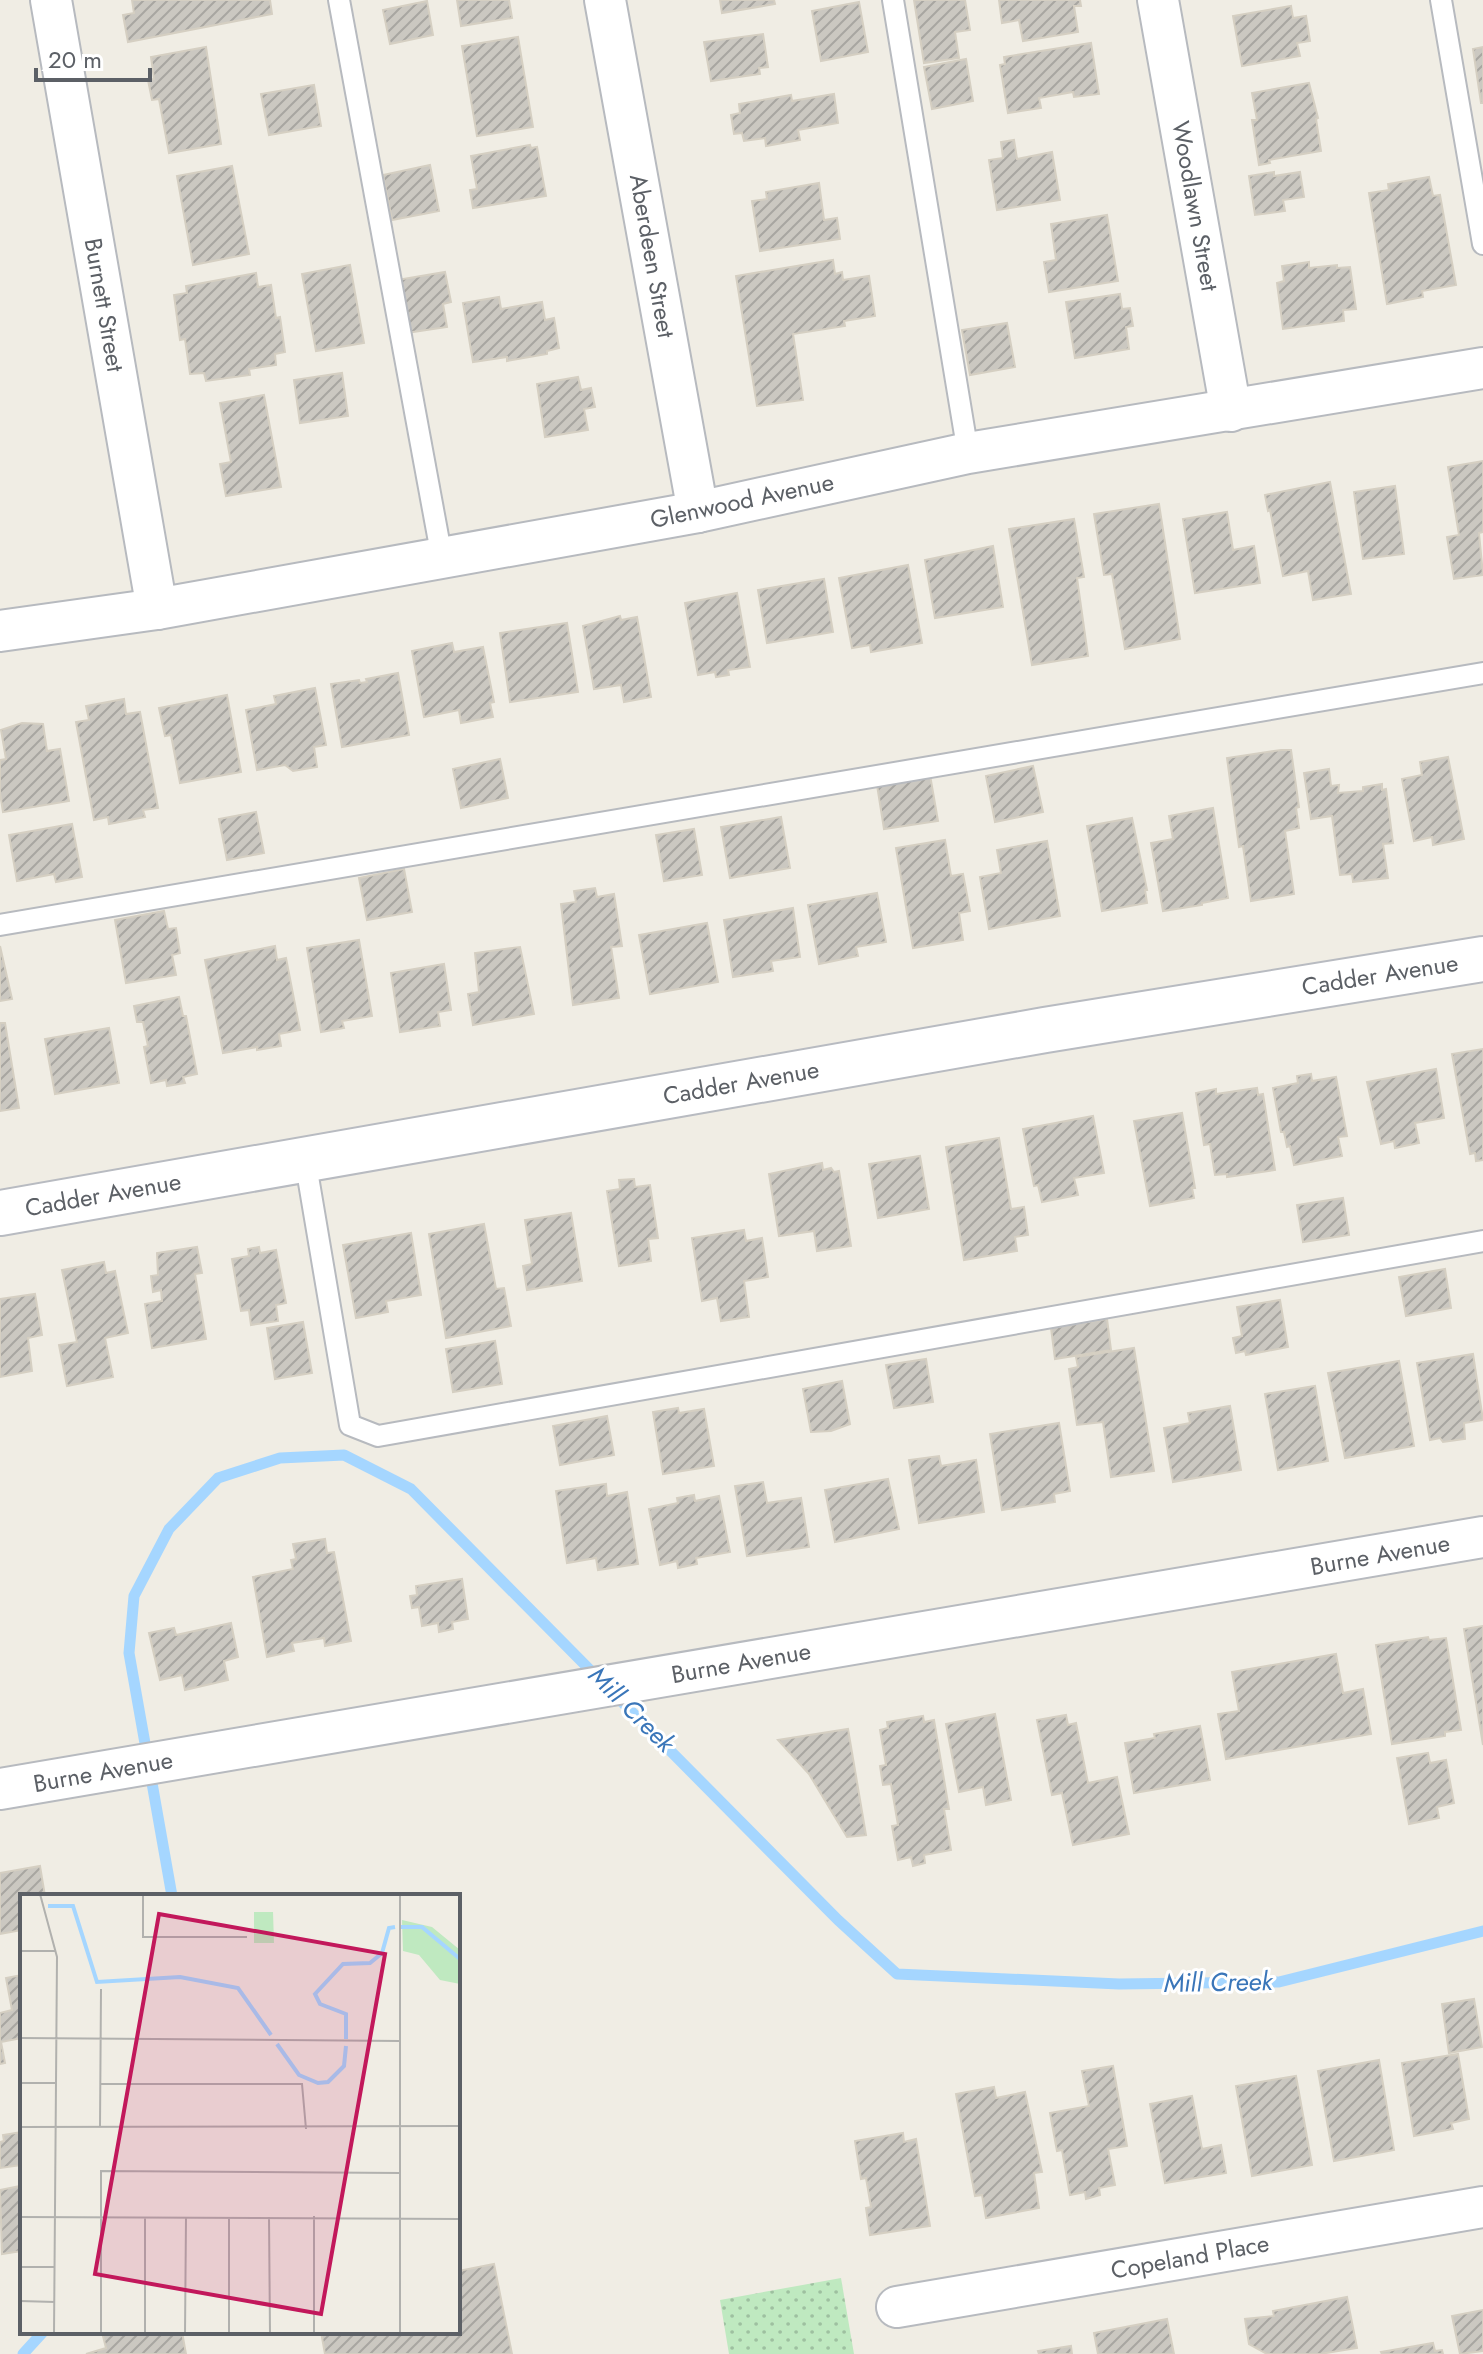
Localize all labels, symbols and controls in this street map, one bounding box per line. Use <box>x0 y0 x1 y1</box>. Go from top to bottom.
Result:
scale bar <box>36 32 150 82</box>
text: 20 m <box>48 42 102 77</box>
street label: Woodlawn Street <box>1163 118 1228 294</box>
street label: Aberdeen Street <box>621 171 684 341</box>
street label: Burnett Street <box>76 235 134 375</box>
street label: Glenwood Avenue <box>647 464 837 537</box>
street label: Cadder Avenue <box>1299 945 1461 1004</box>
street label: Cadder Avenue <box>660 1052 822 1113</box>
street label: Cadder Avenue <box>22 1164 184 1225</box>
street label: Burne Avenue <box>1307 1525 1452 1584</box>
street label: Burne Avenue <box>668 1633 813 1692</box>
water label: Mill Creek <box>580 1657 685 1762</box>
street label: Burne Avenue <box>30 1742 175 1801</box>
inset map <box>20 1894 460 2334</box>
water label: Mill Creek <box>1163 1962 1275 2002</box>
street label: Copeland Place <box>1108 2225 1272 2288</box>

